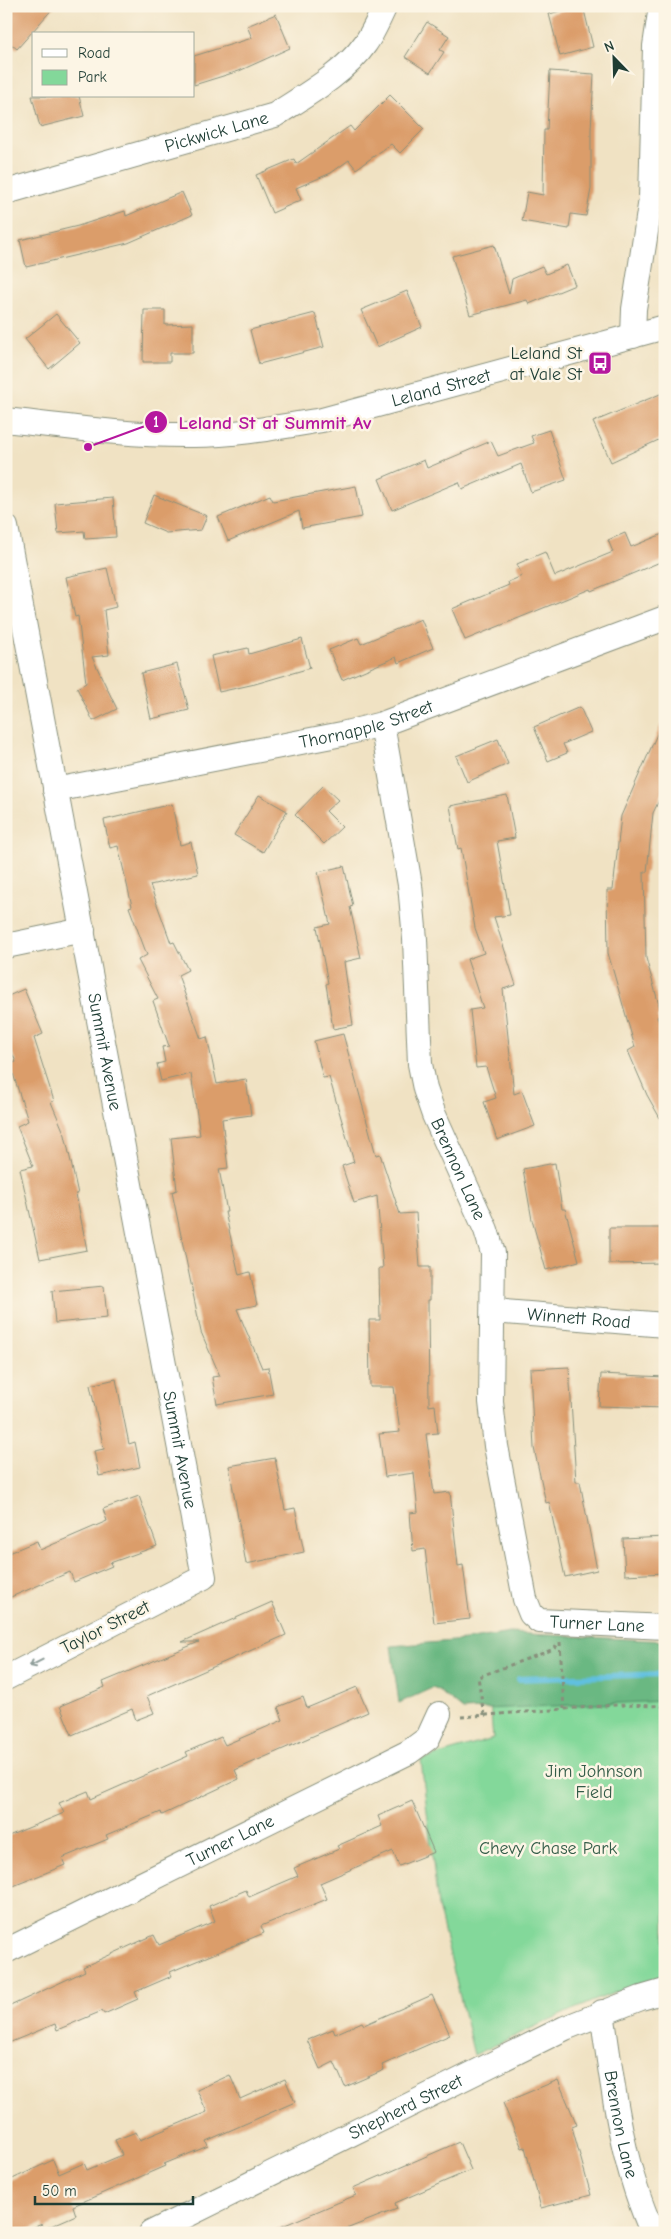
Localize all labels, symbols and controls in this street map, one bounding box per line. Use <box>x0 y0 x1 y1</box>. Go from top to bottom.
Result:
legend <box>32 32 195 98</box>
north arrow <box>588 32 638 82</box>
text: N <box>602 37 617 56</box>
text: Road <box>78 44 110 62</box>
text: Park <box>78 68 107 86</box>
street label: Pickwick Lane <box>162 107 271 157</box>
place label: Leland St at Vale St <box>510 343 583 385</box>
bus stop icon: Leland St at Vale St <box>587 350 613 376</box>
street label: Leland Street <box>389 365 494 412</box>
callout: Leland St at Summit Av <box>143 405 381 439</box>
text: Leland St at Summit Av <box>179 412 371 434</box>
text: 1 <box>153 413 159 431</box>
street label: Thornapple Street <box>297 696 437 753</box>
street label: Summit Avenue <box>83 991 126 1112</box>
street label: Brennon Lane <box>426 1115 490 1223</box>
street label: Winnett Road <box>526 1304 631 1333</box>
street label: Summit Avenue <box>158 1389 201 1510</box>
street label: Taylor Street <box>57 1596 154 1659</box>
street label: Turner Lane <box>549 1612 645 1637</box>
one-way arrow <box>29 1659 44 1668</box>
park label: Jim Johnson Field <box>545 1761 643 1803</box>
street label: Turner Lane <box>183 1810 278 1871</box>
park label: Chevy Chase Park <box>479 1838 617 1859</box>
street label: Brennon Lane <box>600 2069 642 2181</box>
street label: Shepherd Street <box>345 2070 467 2144</box>
scale bar <box>35 2174 192 2206</box>
text: 50 m <box>42 2182 77 2200</box>

